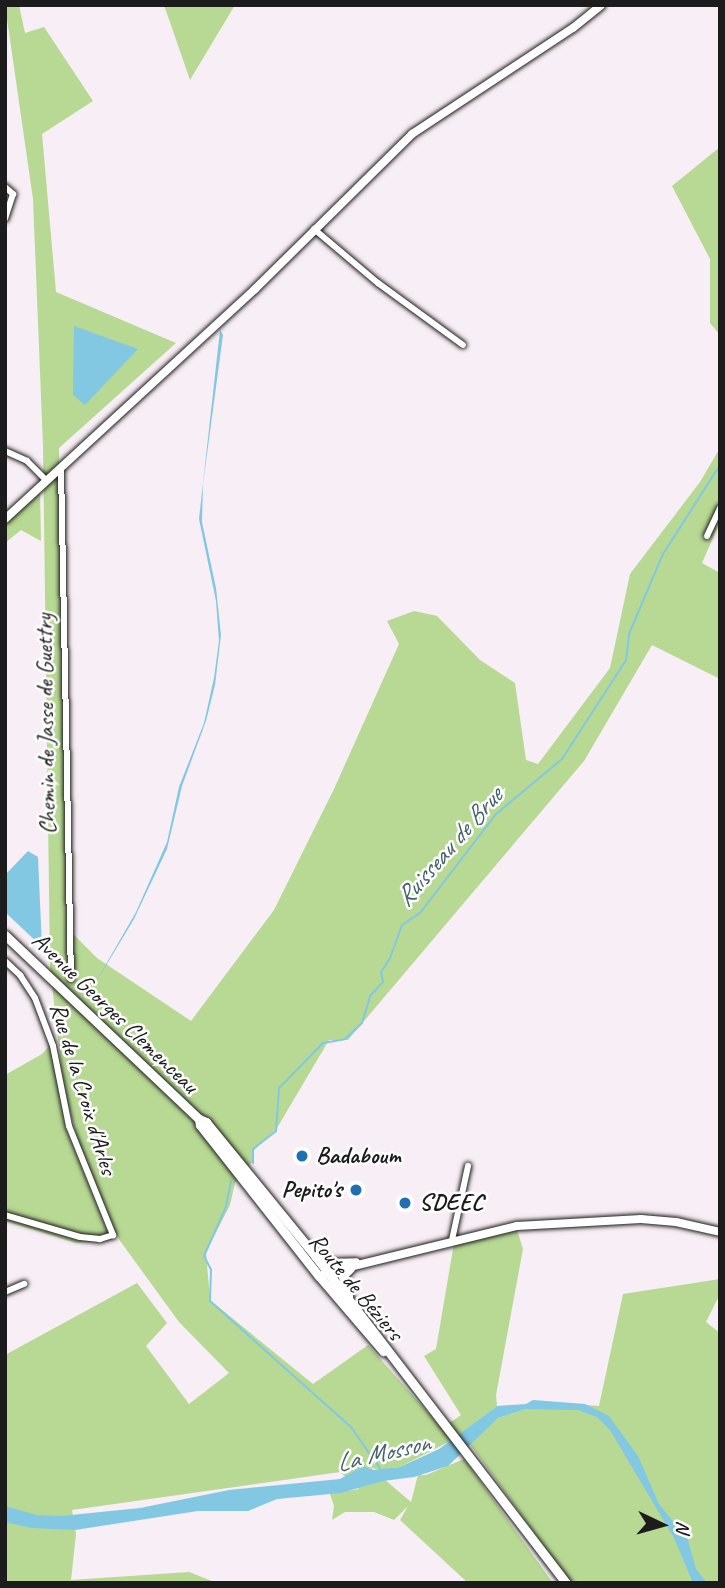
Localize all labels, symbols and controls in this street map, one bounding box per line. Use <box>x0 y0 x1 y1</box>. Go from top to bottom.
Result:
street label: Chemin de Jasse de Guettry <box>30 613 62 835</box>
water label: Ruisseau de Brue <box>389 781 509 913</box>
street label: Avenue Georges Clemenceau <box>26 926 204 1100</box>
street label: Rue de la Croix d'Arles <box>43 1000 123 1178</box>
place label: Badaboum <box>316 1142 401 1170</box>
marker: Badaboum <box>294 1148 310 1164</box>
place label: Pepito's <box>282 1176 342 1204</box>
marker: Pepito's <box>348 1182 364 1198</box>
place label: SDEEC <box>419 1189 483 1217</box>
marker: SDEEC <box>397 1195 413 1211</box>
street label: Route de Béziers <box>303 1227 409 1347</box>
water label: La Mosson <box>333 1427 433 1479</box>
north arrow <box>627 1490 697 1560</box>
text: N <box>670 1520 695 1534</box>

